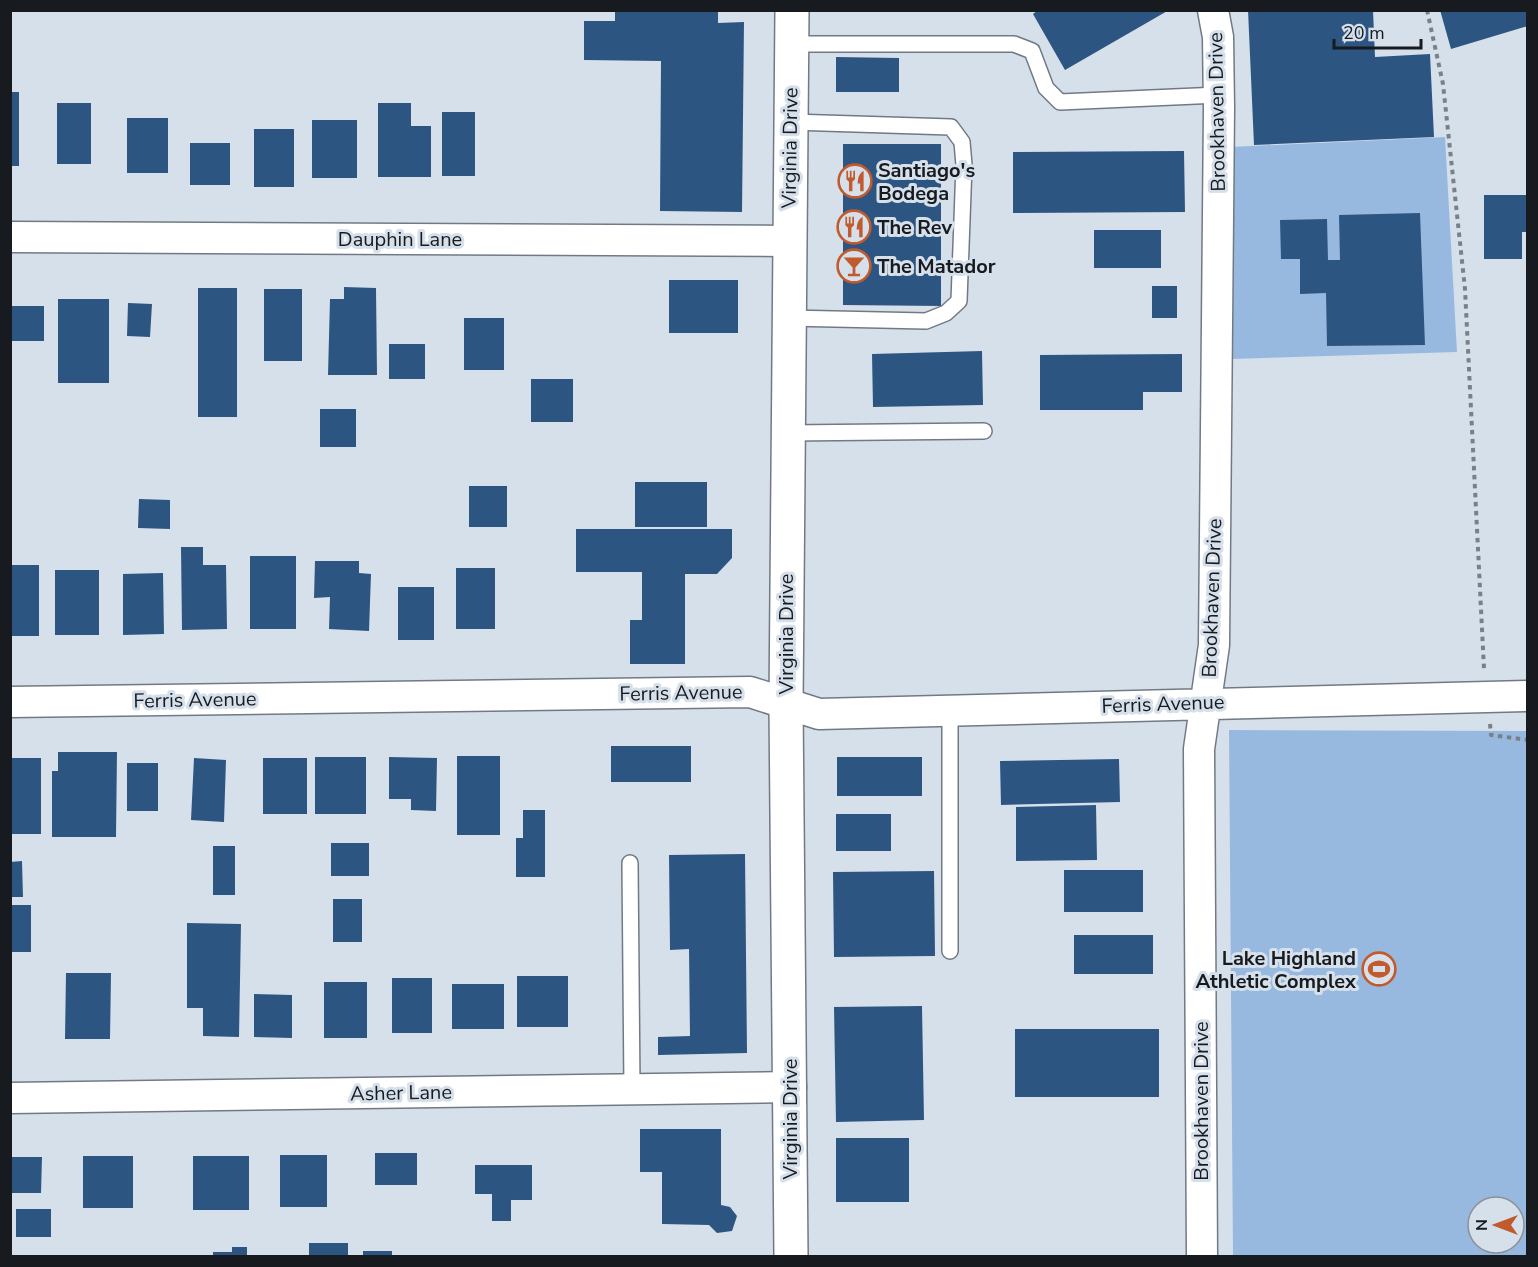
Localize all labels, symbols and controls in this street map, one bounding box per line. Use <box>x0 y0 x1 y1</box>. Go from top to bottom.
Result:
scale bar <box>1334 12 1421 50</box>
text: 20 m <box>1343 21 1385 45</box>
street label: Brookhaven Drive <box>1202 32 1232 192</box>
street label: Virginia Drive <box>775 87 805 210</box>
place label: Santiago's Bodega <box>878 157 975 207</box>
restaurant icon: Santiago's Bodega <box>837 163 873 199</box>
restaurant icon: The Rev <box>836 209 872 245</box>
place label: The Rev <box>877 214 952 241</box>
street label: Dauphin Lane <box>338 226 462 253</box>
bar icon: The Matador <box>836 248 872 284</box>
place label: The Matador <box>877 253 996 280</box>
street label: Brookhaven Drive <box>1196 518 1228 678</box>
street label: Virginia Drive <box>773 574 800 696</box>
street label: Ferris Avenue <box>619 678 743 708</box>
street label: Ferris Avenue <box>133 685 257 715</box>
street label: Ferris Avenue <box>1101 688 1225 720</box>
place label: Lake Highland Athletic Complex <box>1195 945 1357 995</box>
sports icon: Lake Highland Athletic Complex <box>1361 951 1397 987</box>
street label: Brookhaven Drive <box>1188 1021 1215 1181</box>
street label: Virginia Drive <box>777 1059 804 1181</box>
street label: Asher Lane <box>350 1079 452 1107</box>
north arrow <box>1466 1195 1526 1255</box>
text: N <box>1471 1219 1493 1231</box>

